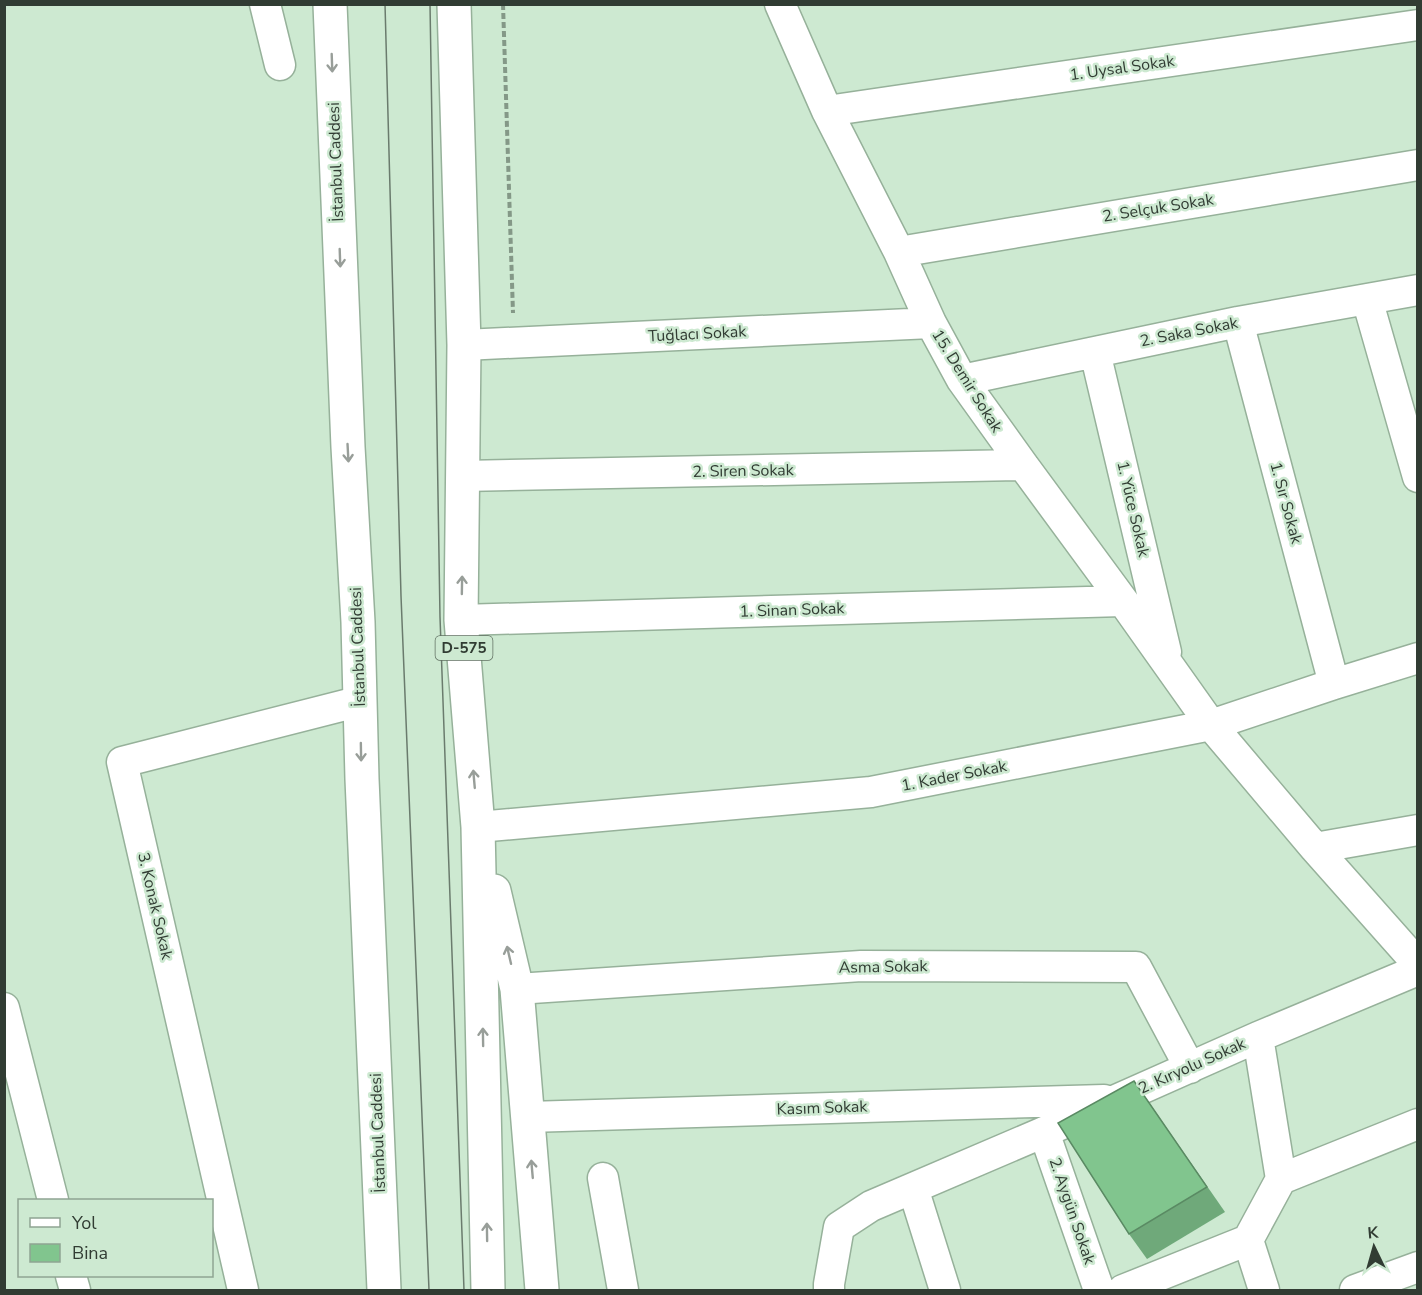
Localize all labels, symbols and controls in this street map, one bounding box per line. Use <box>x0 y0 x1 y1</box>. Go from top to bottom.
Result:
street label: 1. Uysal Sokak <box>1068 50 1177 86</box>
one-way arrow <box>327 52 338 72</box>
street label: İstanbul Caddesi <box>323 102 349 222</box>
street label: 2. Selçuk Sokak <box>1101 188 1216 228</box>
one-way arrow <box>335 247 346 267</box>
street label: 2. Saka Sokak <box>1138 312 1241 352</box>
street label: Tuğlacı Sokak <box>647 320 748 348</box>
street label: 15. Demir Sokak <box>926 325 1008 438</box>
one-way arrow <box>343 442 354 462</box>
street label: 2. Siren Sokak <box>692 459 795 483</box>
street label: 1. Yüce Sokak <box>1111 459 1155 560</box>
street label: 1. Sır Sokak <box>1265 460 1308 547</box>
one-way arrow <box>456 575 468 595</box>
street label: İstanbul Caddesi <box>345 587 371 707</box>
street label: 1. Sinan Sokak <box>739 597 846 623</box>
road number: D-575 <box>436 636 492 660</box>
one-way arrow <box>356 742 367 762</box>
street label: 1. Kader Sokak <box>900 755 1009 797</box>
one-way arrow <box>468 770 479 790</box>
street label: 3. Konak Sokak <box>132 850 178 962</box>
one-way arrow <box>502 946 514 965</box>
street label: Asma Sokak <box>838 955 929 979</box>
one-way arrow <box>477 1028 489 1048</box>
street label: 2. Kıryolu Sokak <box>1135 1032 1250 1099</box>
street label: İstanbul Caddesi <box>365 1073 391 1193</box>
street label: Kasım Sokak <box>776 1095 869 1121</box>
street label: 2. Aygün Sokak <box>1043 1155 1101 1268</box>
one-way arrow <box>526 1160 537 1180</box>
legend <box>18 1199 213 1277</box>
text: Yol <box>71 1211 97 1235</box>
north arrow <box>1344 1217 1404 1277</box>
text: K <box>1367 1222 1380 1244</box>
one-way arrow <box>481 1223 493 1243</box>
text: Bina <box>72 1241 108 1265</box>

